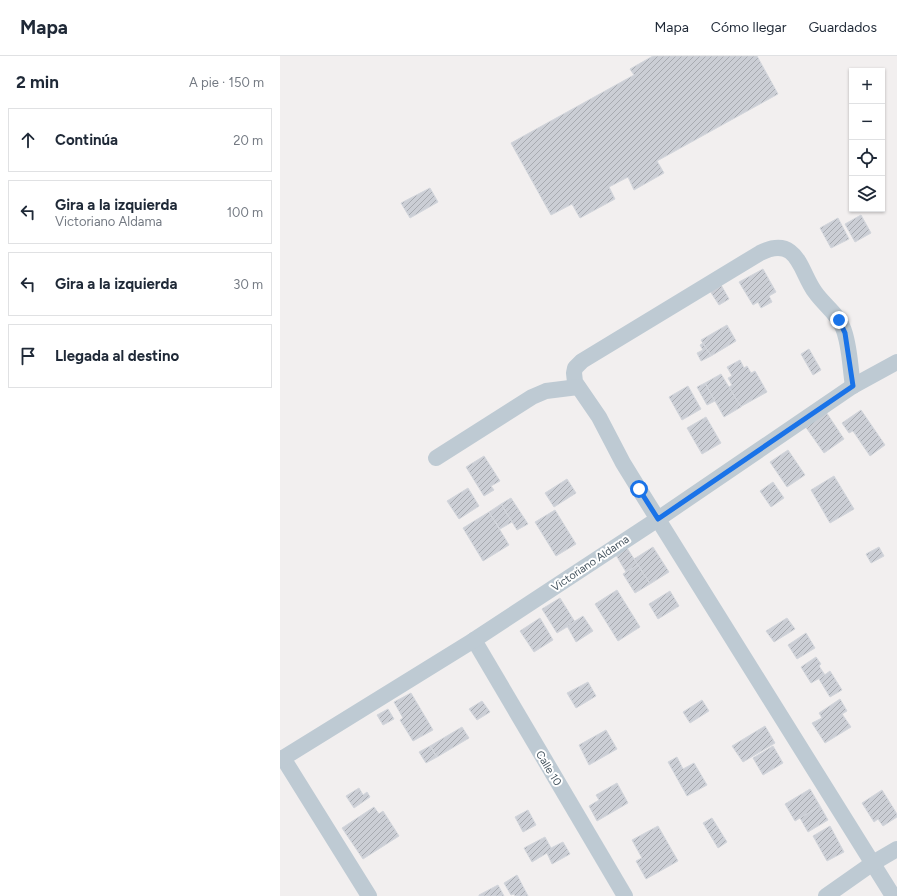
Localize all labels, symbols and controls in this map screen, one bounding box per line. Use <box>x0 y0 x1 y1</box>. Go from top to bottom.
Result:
text: Mapa <box>20 16 68 39</box>
text: Mapa <box>654 19 689 36</box>
text: Cómo llegar <box>711 19 786 36</box>
text: Guardados <box>808 19 877 36</box>
map controls <box>849 68 885 212</box>
button: + <box>849 68 885 104</box>
text: 2 min <box>16 72 59 92</box>
text: A pie · 150 m <box>189 75 264 90</box>
button: − <box>849 104 885 140</box>
icon: ahead <box>17 129 39 151</box>
text: Continúa <box>55 131 118 149</box>
text: 20 m <box>233 133 263 148</box>
button: locate <box>849 140 885 176</box>
button: layers <box>849 176 885 212</box>
text: Gira a la izquierda <box>55 196 177 214</box>
icon: left <box>17 201 39 223</box>
text: 100 m <box>227 205 263 220</box>
text: Victoriano Aldama <box>55 214 162 229</box>
icon: left <box>17 273 39 295</box>
text: Gira a la izquierda <box>55 275 177 293</box>
text: 30 m <box>233 277 263 292</box>
route end <box>830 311 848 329</box>
icon: arrive <box>17 345 39 367</box>
text: Llegada al destino <box>55 347 179 365</box>
route start <box>630 480 648 498</box>
street label: Victoriano Aldama <box>549 533 631 594</box>
street label: Calle 10 <box>533 748 564 788</box>

